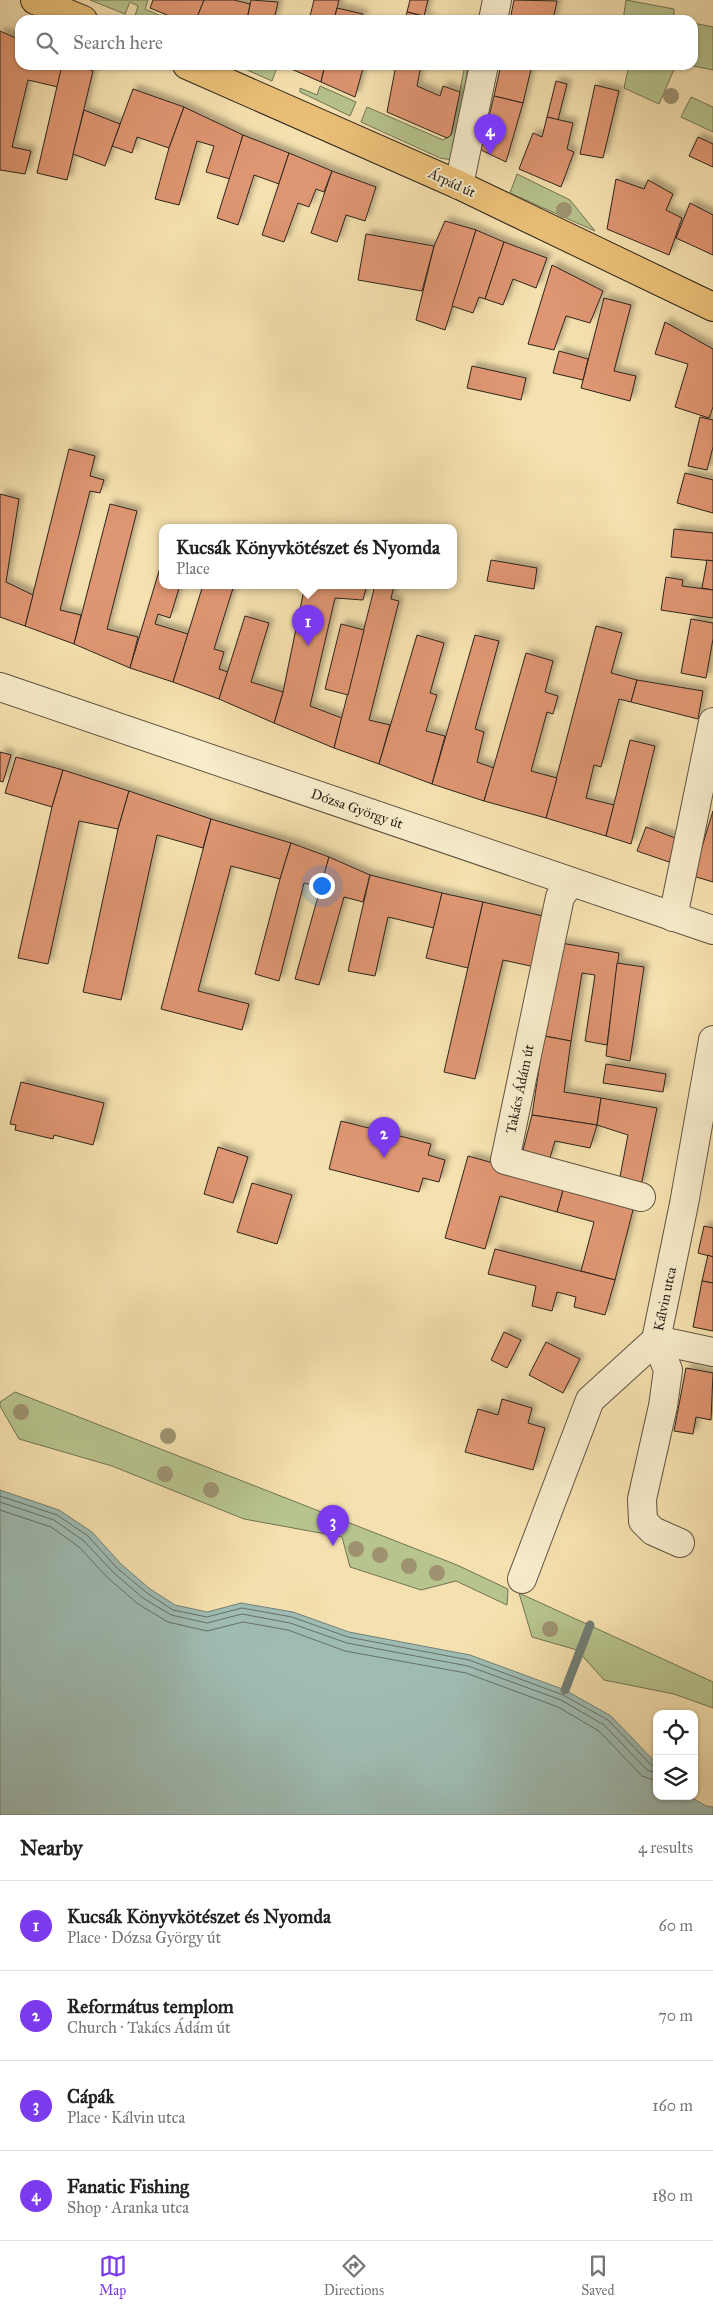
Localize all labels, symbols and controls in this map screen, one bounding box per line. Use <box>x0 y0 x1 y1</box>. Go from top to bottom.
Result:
search box <box>15 15 698 70</box>
icon: search <box>33 29 61 57</box>
text: Search here <box>73 31 163 54</box>
pin: 4 <box>474 114 506 155</box>
street label: Árpád út <box>425 162 479 201</box>
popup <box>159 524 457 589</box>
text: Kucsák Könyvkötészet és Nyomda <box>176 536 440 559</box>
text: Place <box>176 559 210 578</box>
pin: 1 <box>292 605 324 646</box>
street label: Dózsa György út <box>309 785 405 833</box>
your location <box>309 873 335 899</box>
street label: Takács Ádám út <box>500 1042 538 1135</box>
pin: 2 <box>368 1117 400 1158</box>
street label: Kálvin utca <box>650 1265 680 1333</box>
pin: 3 <box>317 1505 349 1546</box>
map controls <box>653 1710 698 1800</box>
button: locate <box>653 1710 698 1755</box>
button: layers <box>653 1755 698 1800</box>
text: Nearby <box>20 1835 83 1861</box>
text: 4 results <box>638 1838 693 1857</box>
text: Kucsák Könyvkötészet és Nyomda <box>67 1905 331 1928</box>
text: 1 <box>33 1916 39 1935</box>
text: 60 m <box>659 1916 693 1935</box>
text: Place · Dózsa György út <box>67 1928 221 1947</box>
text: Református templom <box>67 1995 234 2018</box>
text: 2 <box>32 2006 40 2025</box>
text: 70 m <box>658 2006 693 2025</box>
text: Church · Takács Ádám út <box>67 2018 231 2037</box>
text: Cápák <box>67 2085 114 2108</box>
text: 3 <box>33 2096 39 2115</box>
text: 160 m <box>652 2096 693 2115</box>
text: Place · Kálvin utca <box>67 2108 185 2127</box>
text: Fanatic Fishing <box>67 2175 189 2198</box>
text: 4 <box>32 2186 40 2205</box>
text: 180 m <box>652 2186 693 2205</box>
text: Shop · Aranka utca <box>67 2198 189 2217</box>
tab: Map <box>99 2252 127 2299</box>
tab: Directions <box>324 2252 384 2299</box>
tab: Saved <box>581 2252 614 2299</box>

